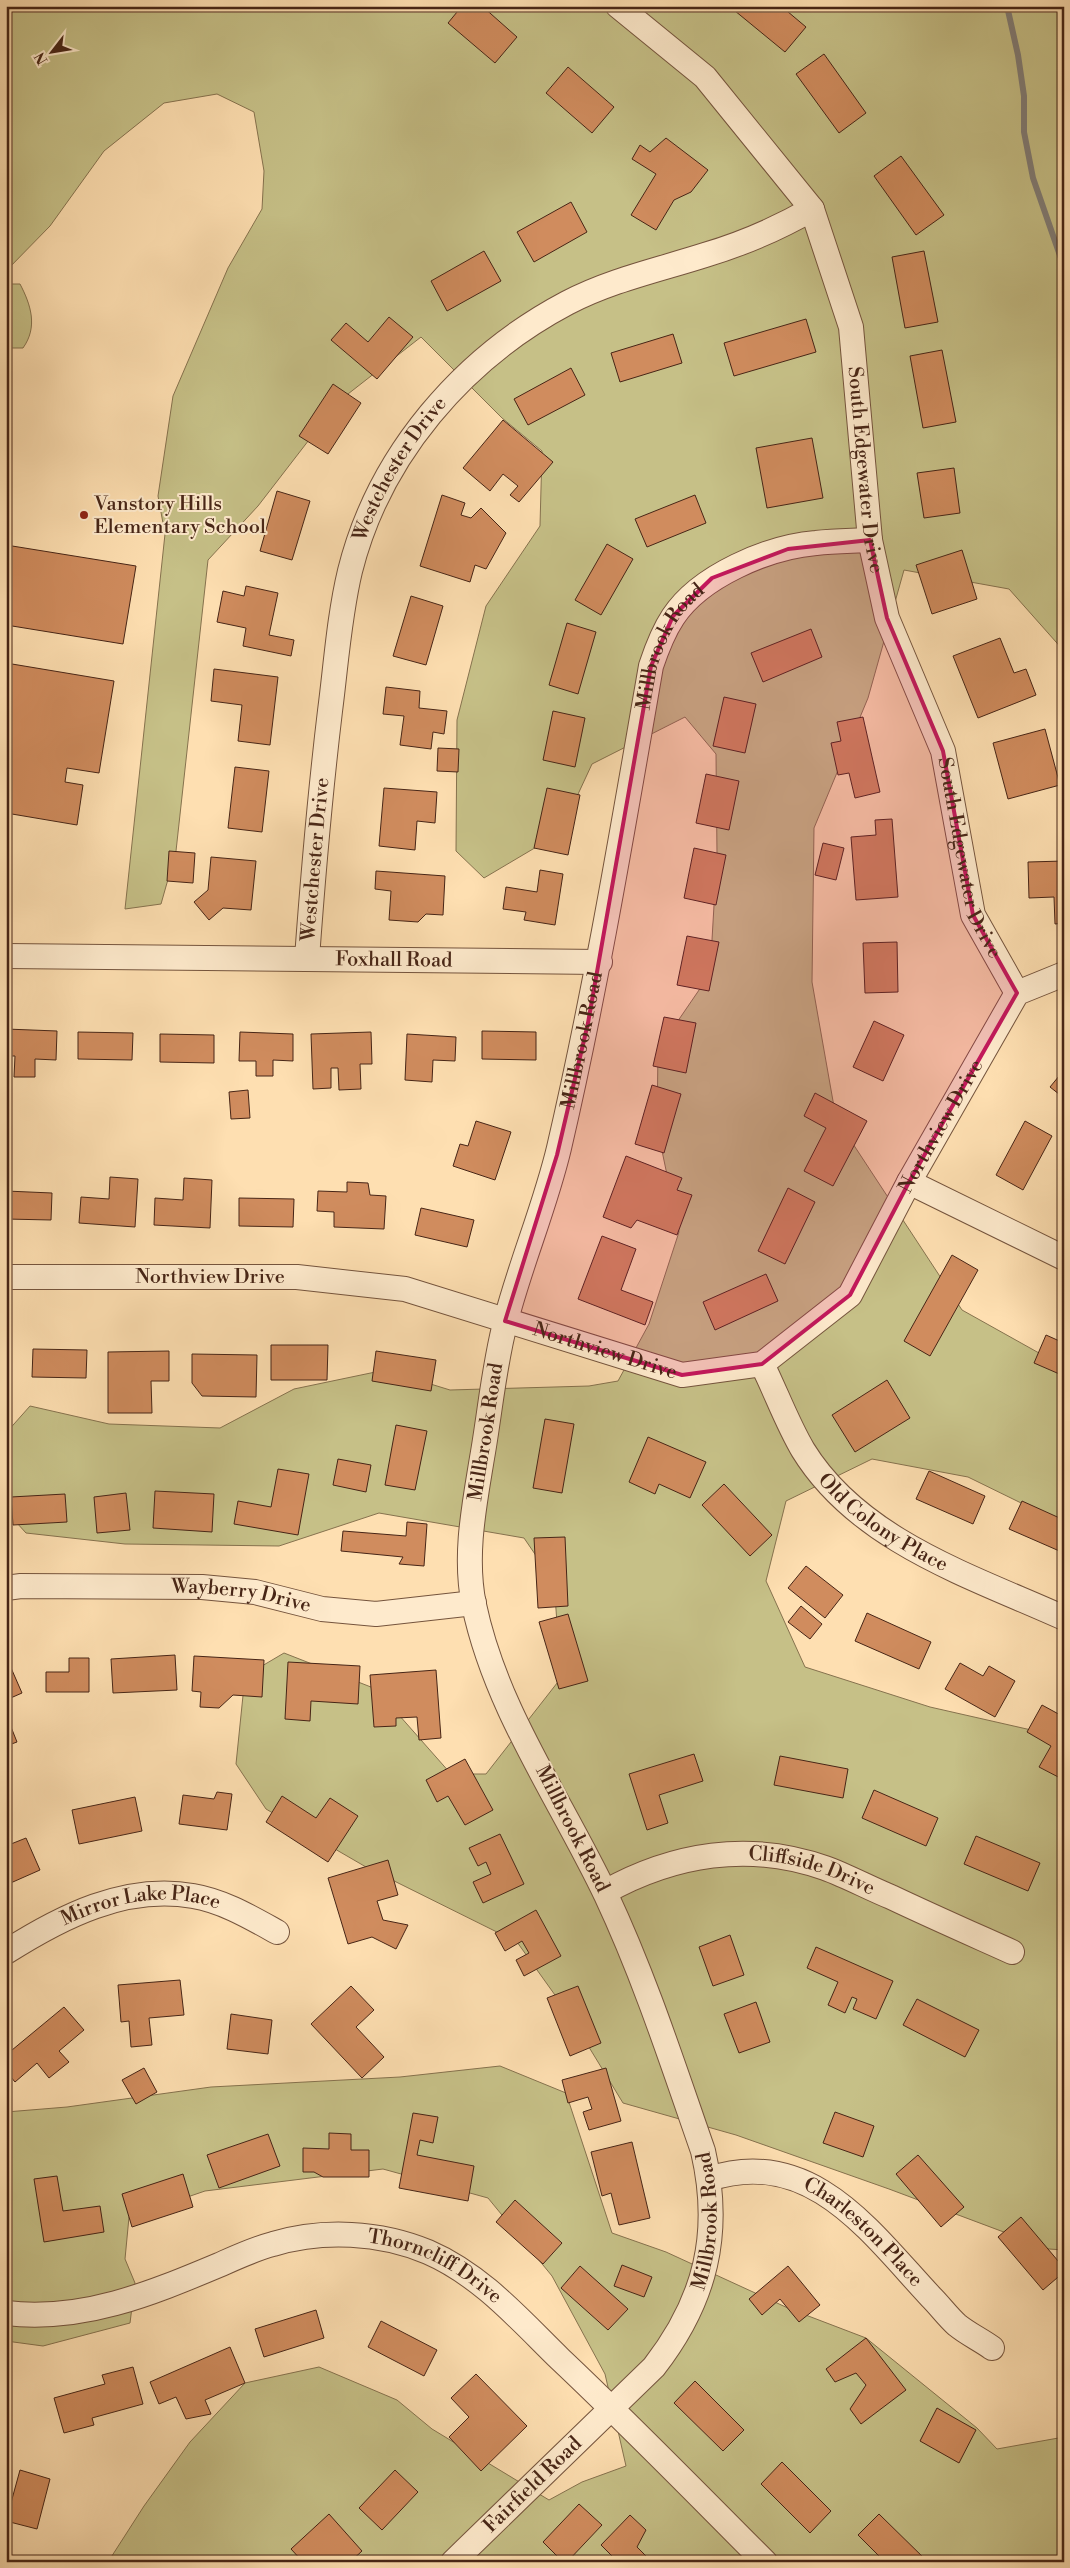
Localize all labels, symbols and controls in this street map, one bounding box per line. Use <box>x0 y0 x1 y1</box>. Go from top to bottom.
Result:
north arrow <box>28 28 78 78</box>
text: N <box>31 49 52 68</box>
street label: South Edgewater Drive <box>842 365 889 575</box>
street label: Westchester Drive <box>347 392 452 545</box>
place label: Vanstory Hills Elementary School <box>93 492 266 540</box>
marker: Vanstory Hills Elementary School <box>78 509 90 521</box>
street label: Millbrook Road <box>631 577 710 712</box>
street label: South Edgewater Drive <box>932 755 1007 963</box>
street label: Westchester Drive <box>296 776 335 943</box>
street label: Foxhall Road <box>335 947 453 973</box>
street label: Millbrook Road <box>556 969 609 1111</box>
street label: Northview Drive <box>893 1055 989 1197</box>
street label: Northview Drive <box>135 1265 285 1290</box>
street label: Northview Drive <box>530 1317 680 1385</box>
street label: Millbrook Road <box>463 1360 509 1503</box>
street label: Old Colony Place <box>812 1468 952 1577</box>
street label: Wayberry Drive <box>170 1574 314 1618</box>
street label: Millbrook Road <box>529 1761 615 1897</box>
street label: Cliffside Drive <box>748 1841 879 1901</box>
street label: Mirror Lake Place <box>57 1881 224 1932</box>
street label: Millbrook Road <box>686 2149 723 2293</box>
street label: Charleston Place <box>799 2172 928 2292</box>
street label: Thorncliff Drive <box>366 2224 507 2309</box>
street label: Fairfield Road <box>478 2431 588 2538</box>

